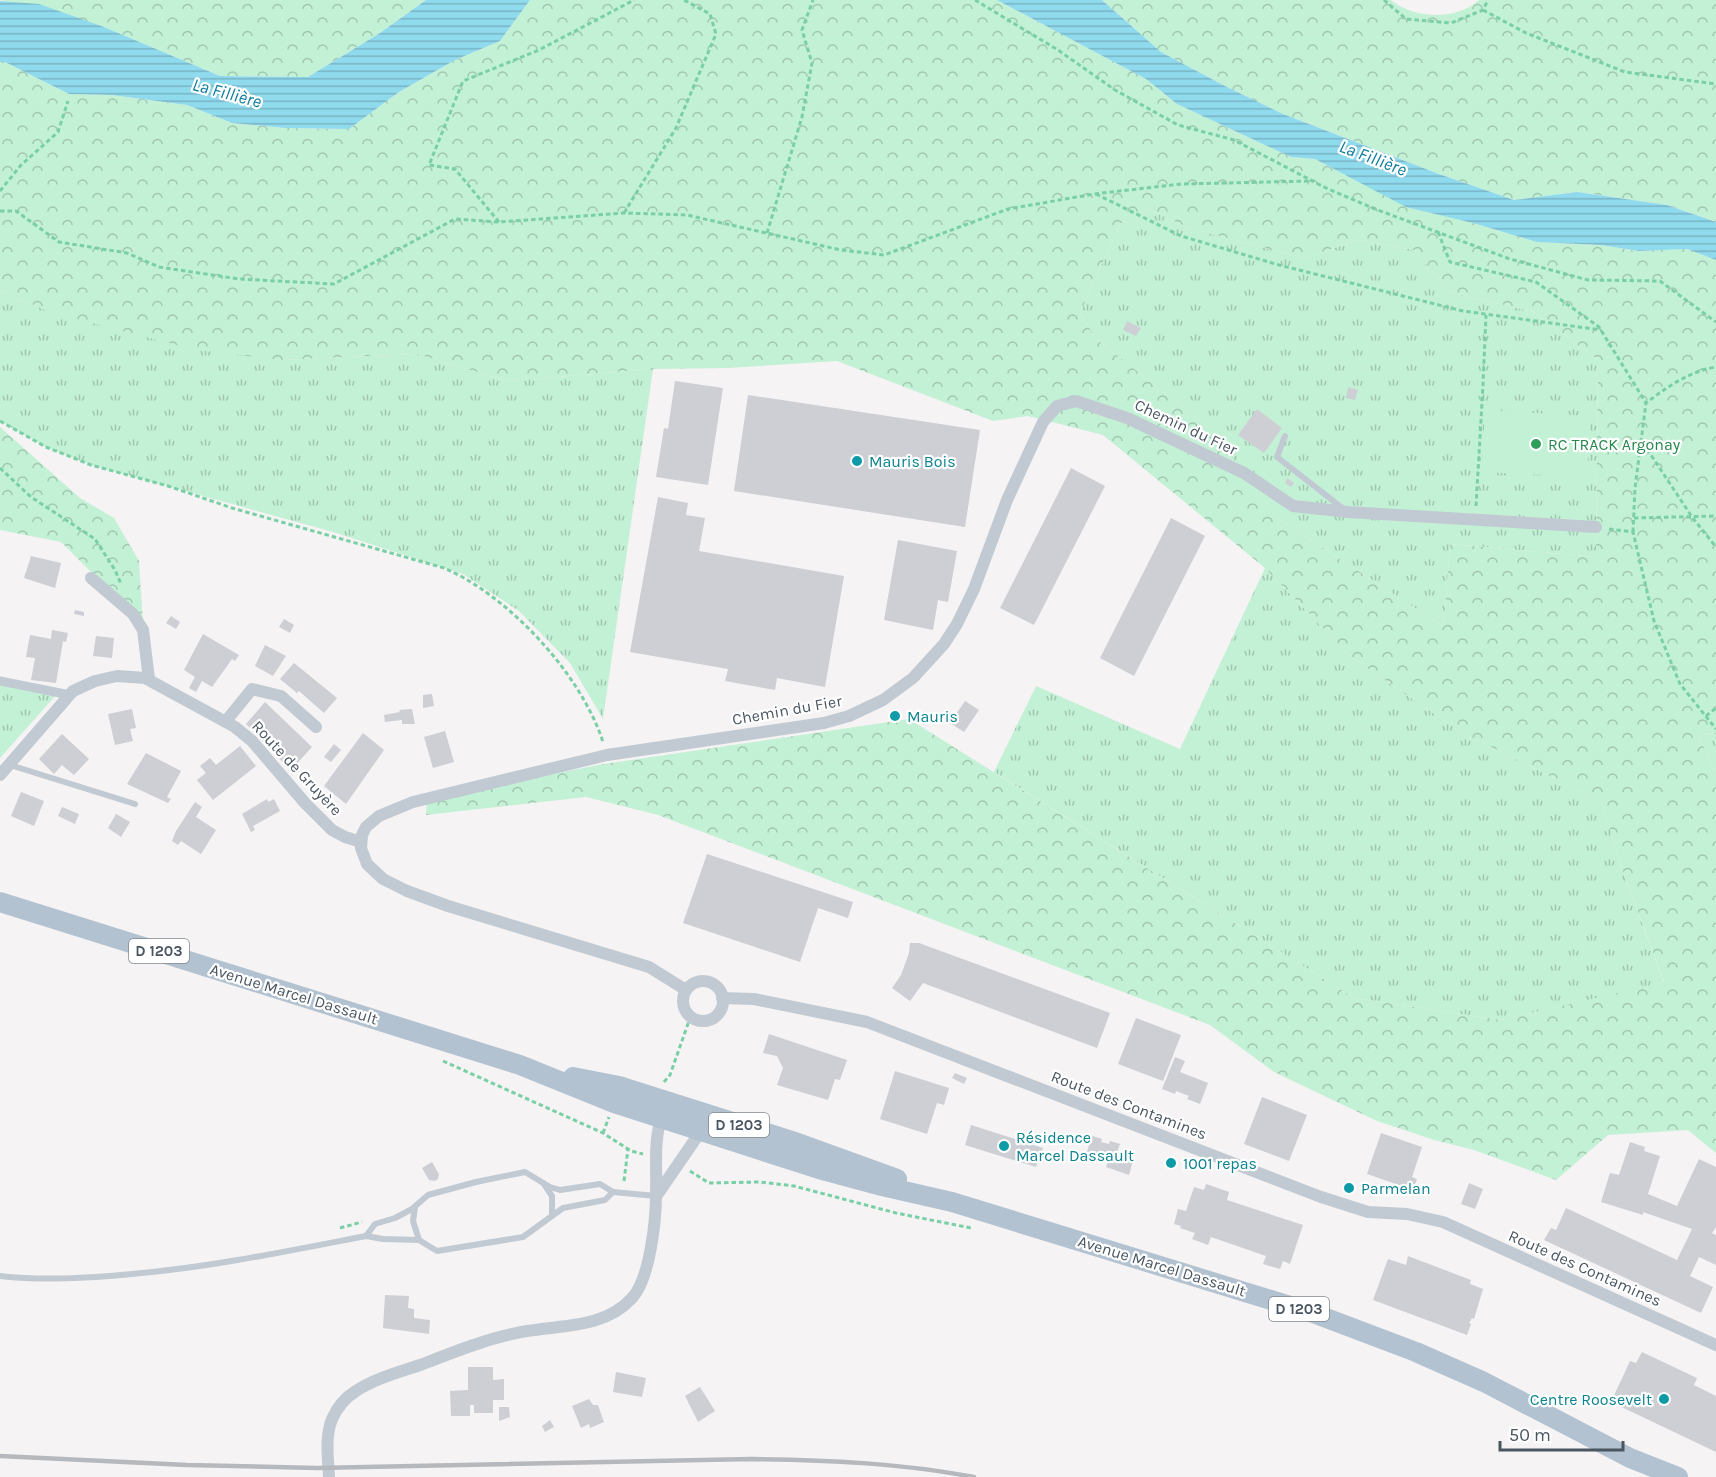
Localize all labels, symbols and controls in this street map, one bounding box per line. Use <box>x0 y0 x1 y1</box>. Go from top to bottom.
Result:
water label: La Fillière <box>190 73 264 113</box>
water label: La Fillière <box>1336 135 1410 181</box>
street label: Chemin du Fier <box>1132 395 1241 459</box>
place label: RC TRACK Argonay <box>1548 435 1681 454</box>
marker: RC TRACK Argonay <box>1529 437 1543 451</box>
place label: Mauris Bois <box>869 452 956 471</box>
marker: Mauris Bois <box>850 454 864 468</box>
street label: Chemin du Fier <box>731 691 844 729</box>
place label: Mauris <box>907 707 958 726</box>
marker: Mauris <box>888 709 902 723</box>
street label: Route de Gruyère <box>248 716 346 820</box>
road number: D 1203 <box>129 939 189 963</box>
street label: Avenue Marcel Dassault <box>208 959 380 1029</box>
street label: Route des Contamines <box>1048 1067 1210 1143</box>
road number: D 1203 <box>709 1113 769 1137</box>
place label: Résidence Marcel Dassault <box>1016 1128 1134 1165</box>
marker: Résidence Marcel Dassault <box>997 1139 1011 1153</box>
place label: 1001 repas <box>1183 1154 1257 1173</box>
marker: 1001 repas <box>1164 1156 1178 1170</box>
place label: Parmelan <box>1361 1179 1431 1198</box>
marker: Parmelan <box>1342 1181 1356 1195</box>
street label: Route des Contamines <box>1506 1226 1664 1310</box>
street label: Avenue Marcel Dassault <box>1076 1231 1248 1301</box>
road number: D 1203 <box>1269 1297 1329 1321</box>
place label: Centre Roosevelt <box>1530 1390 1652 1409</box>
marker: Centre Roosevelt <box>1657 1392 1671 1406</box>
scale bar <box>1500 1414 1623 1452</box>
text: 50 m <box>1509 1424 1551 1446</box>

